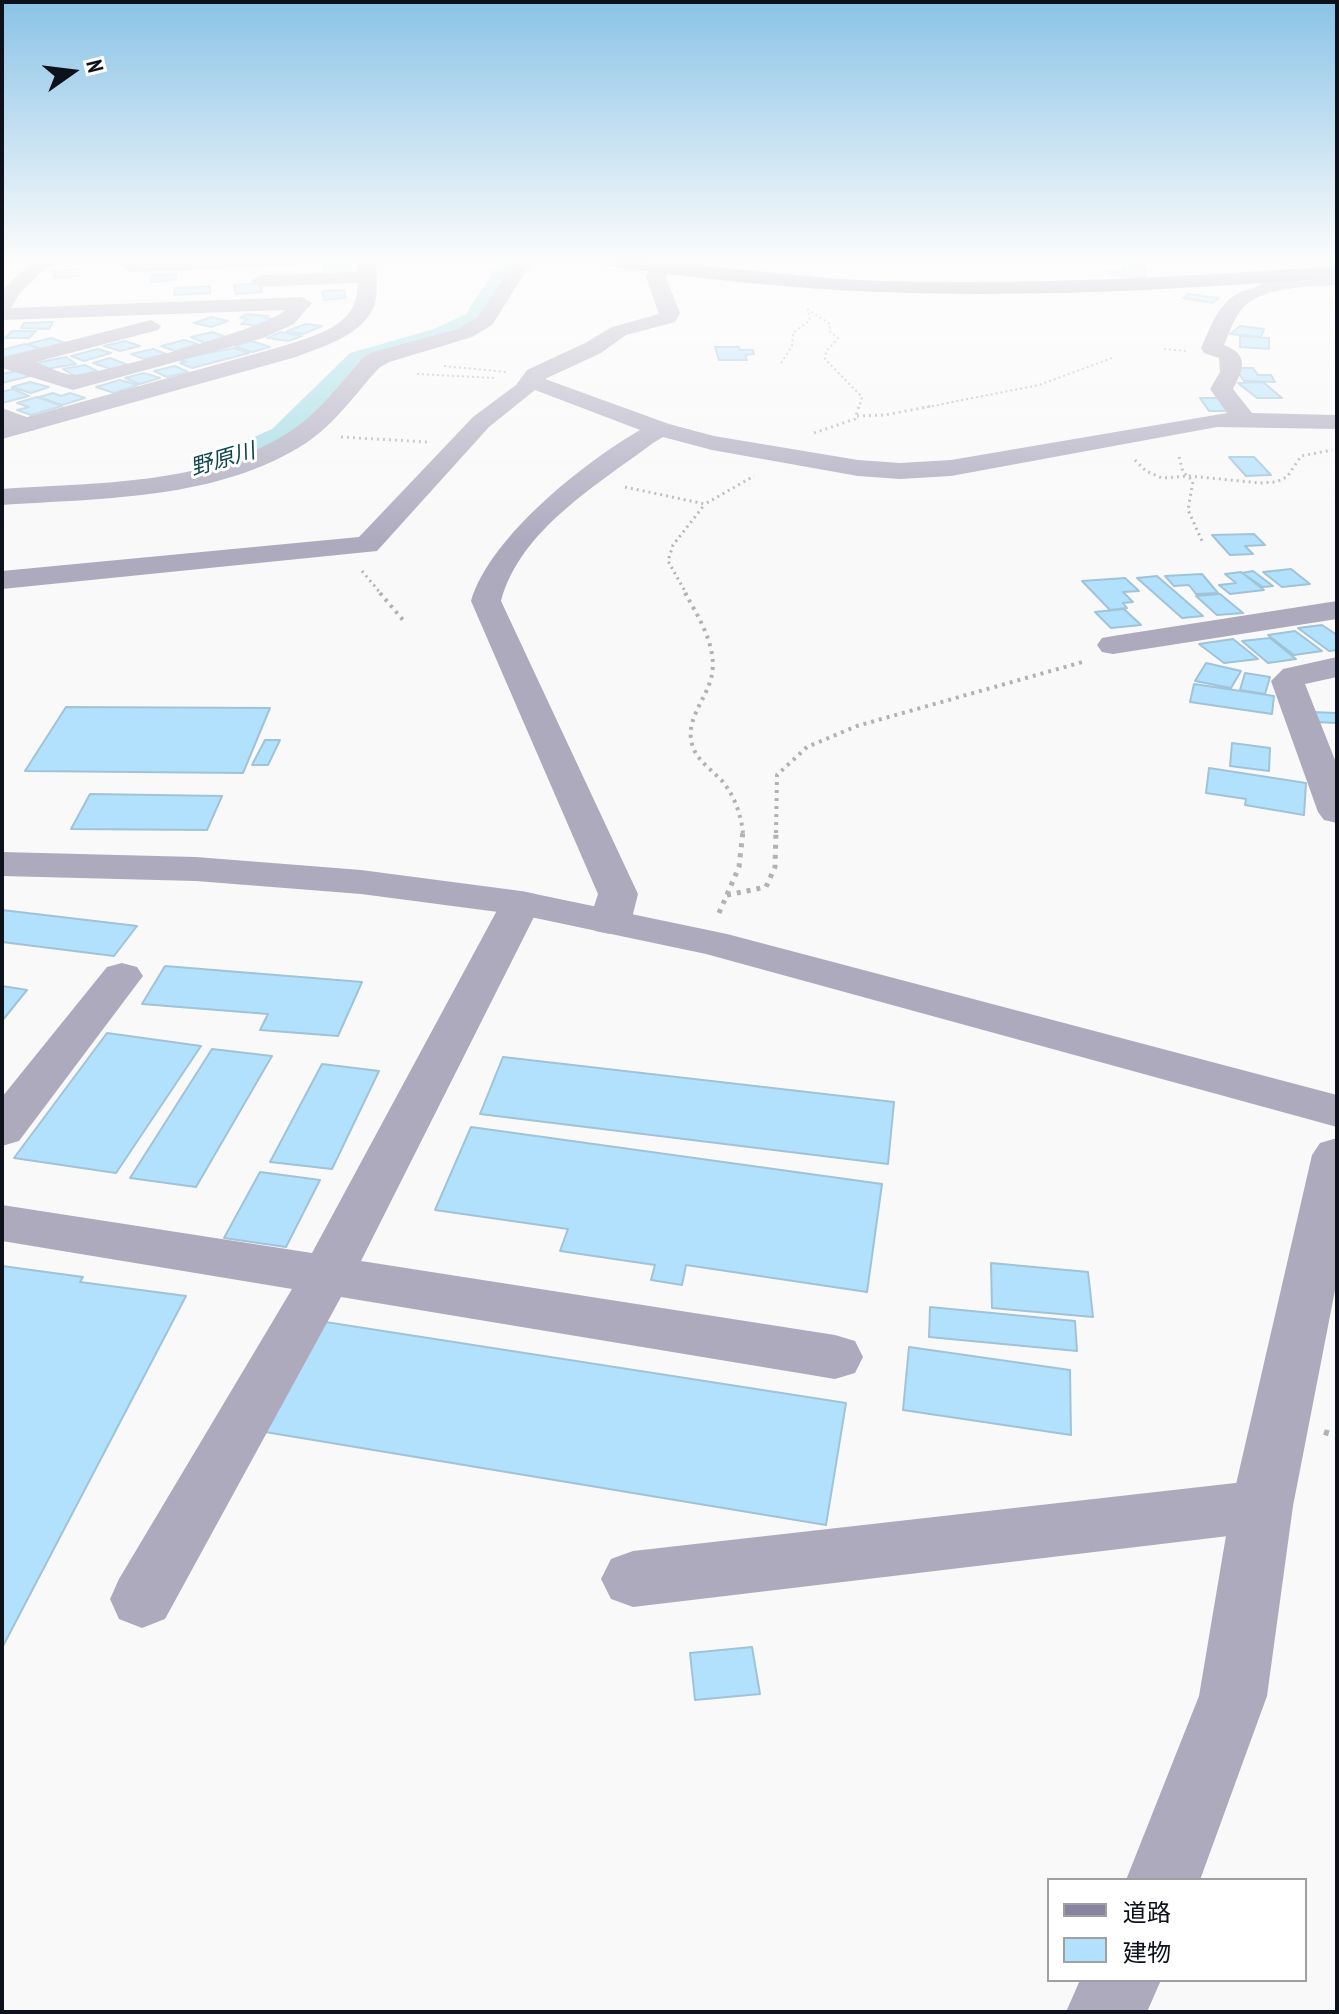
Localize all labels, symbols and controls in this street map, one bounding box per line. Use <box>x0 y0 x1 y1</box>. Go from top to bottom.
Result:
north arrow <box>32 32 112 112</box>
text: N <box>80 57 110 75</box>
water label: 野原川 <box>188 438 258 482</box>
legend <box>1047 1878 1307 1982</box>
text: 道路 <box>1123 1897 1171 1928</box>
text: 建物 <box>1123 1937 1171 1968</box>

